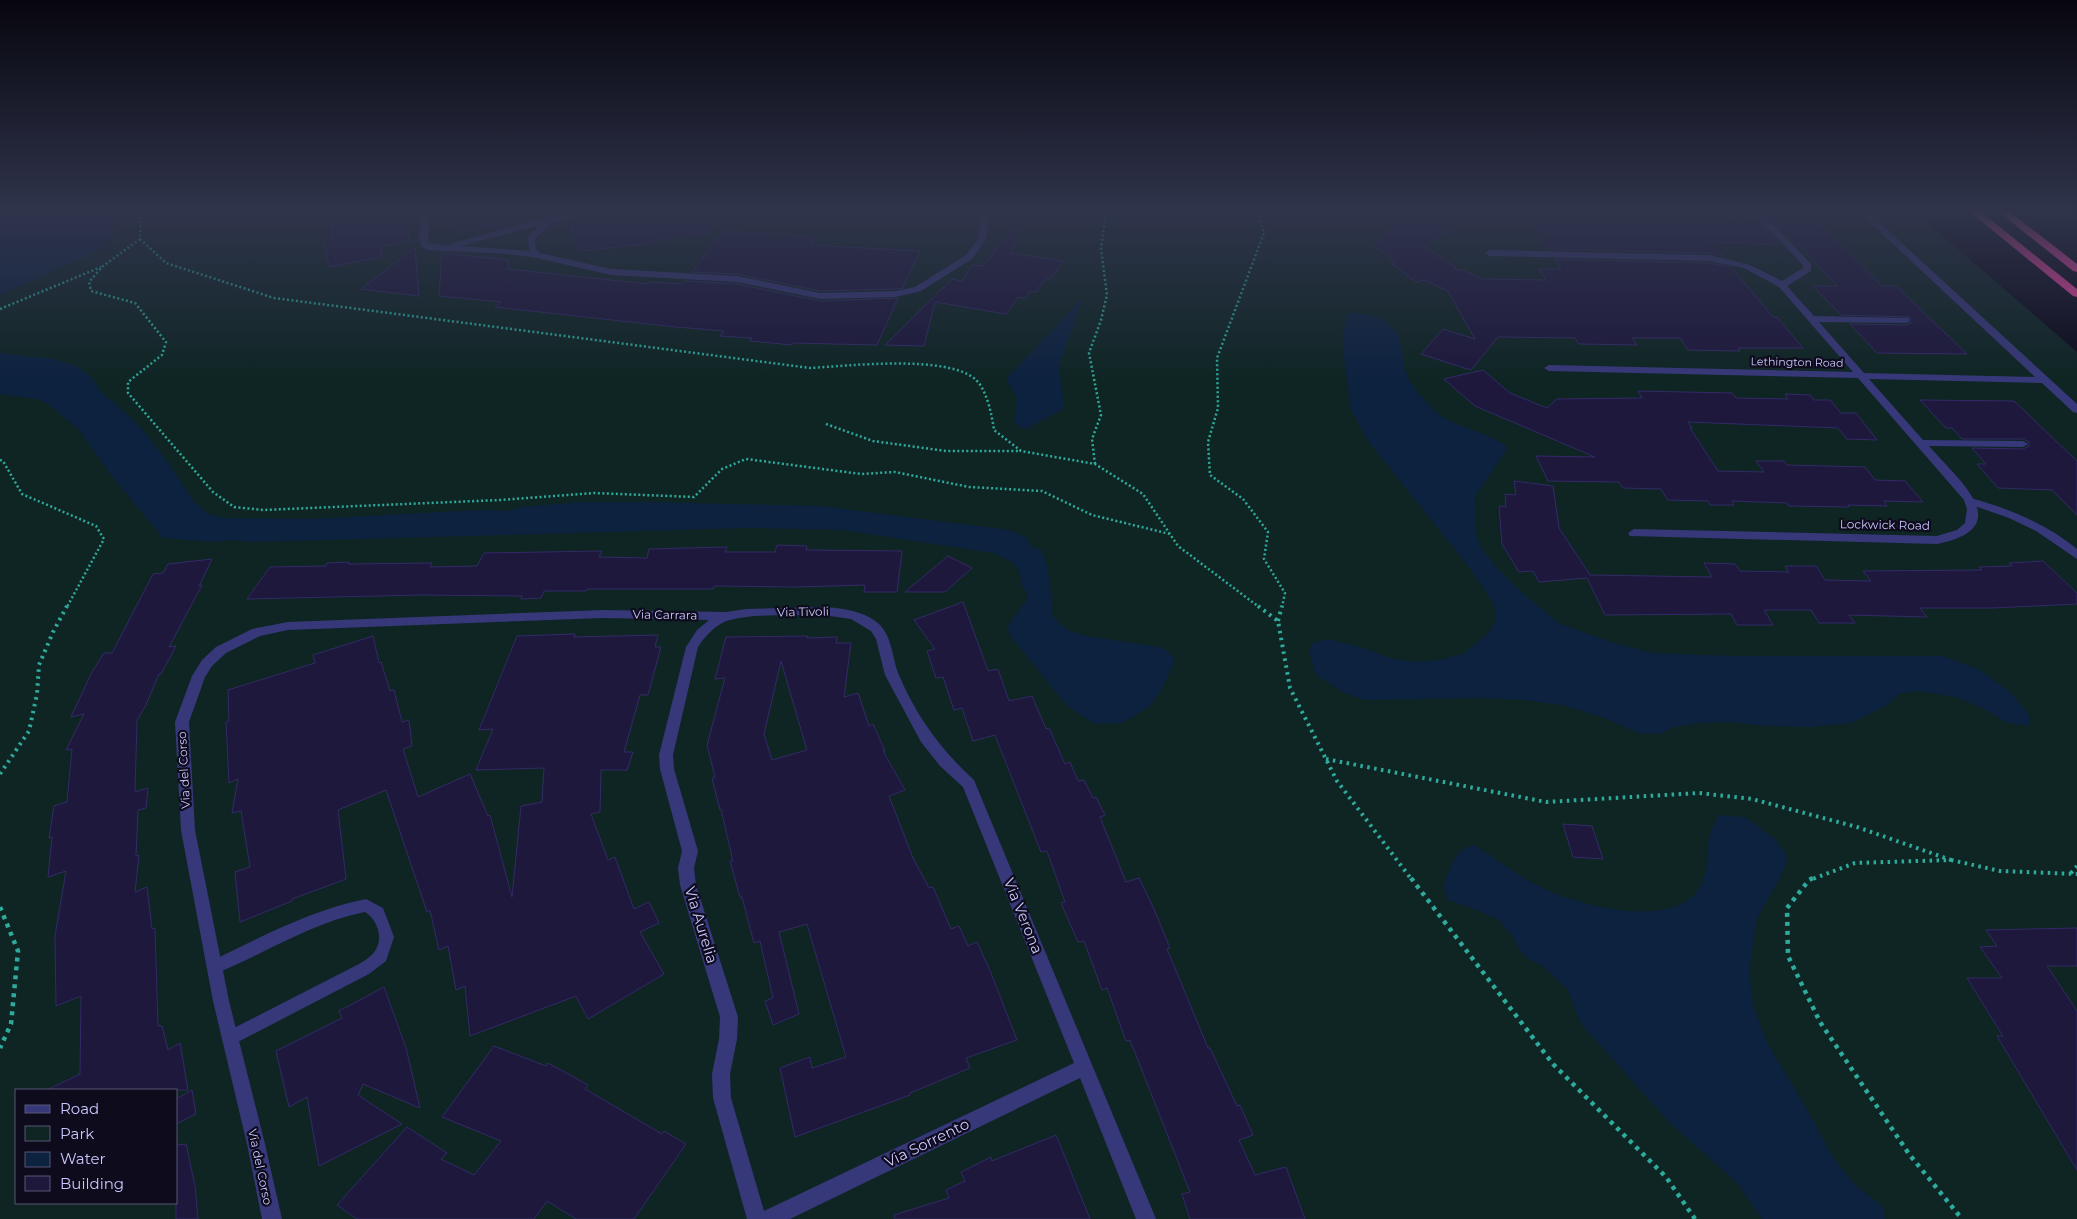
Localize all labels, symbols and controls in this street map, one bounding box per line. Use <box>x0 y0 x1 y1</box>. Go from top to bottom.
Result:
street label: Lethington Road <box>1750 354 1844 370</box>
street label: Lockwick Road <box>1840 516 1930 533</box>
street label: Via Tivoli <box>777 604 829 619</box>
street label: Via Carrara <box>633 606 697 623</box>
street label: Via del Corso <box>174 731 193 809</box>
street label: Via Verona <box>1000 875 1047 956</box>
street label: Via Aurelia <box>681 884 722 966</box>
legend <box>15 1089 178 1204</box>
text: Road <box>60 1099 99 1118</box>
street label: Via Sorrento <box>881 1114 972 1171</box>
text: Park <box>60 1124 94 1143</box>
street label: Via del Corso <box>245 1128 276 1206</box>
text: Water <box>60 1149 106 1168</box>
text: Building <box>60 1174 124 1193</box>

